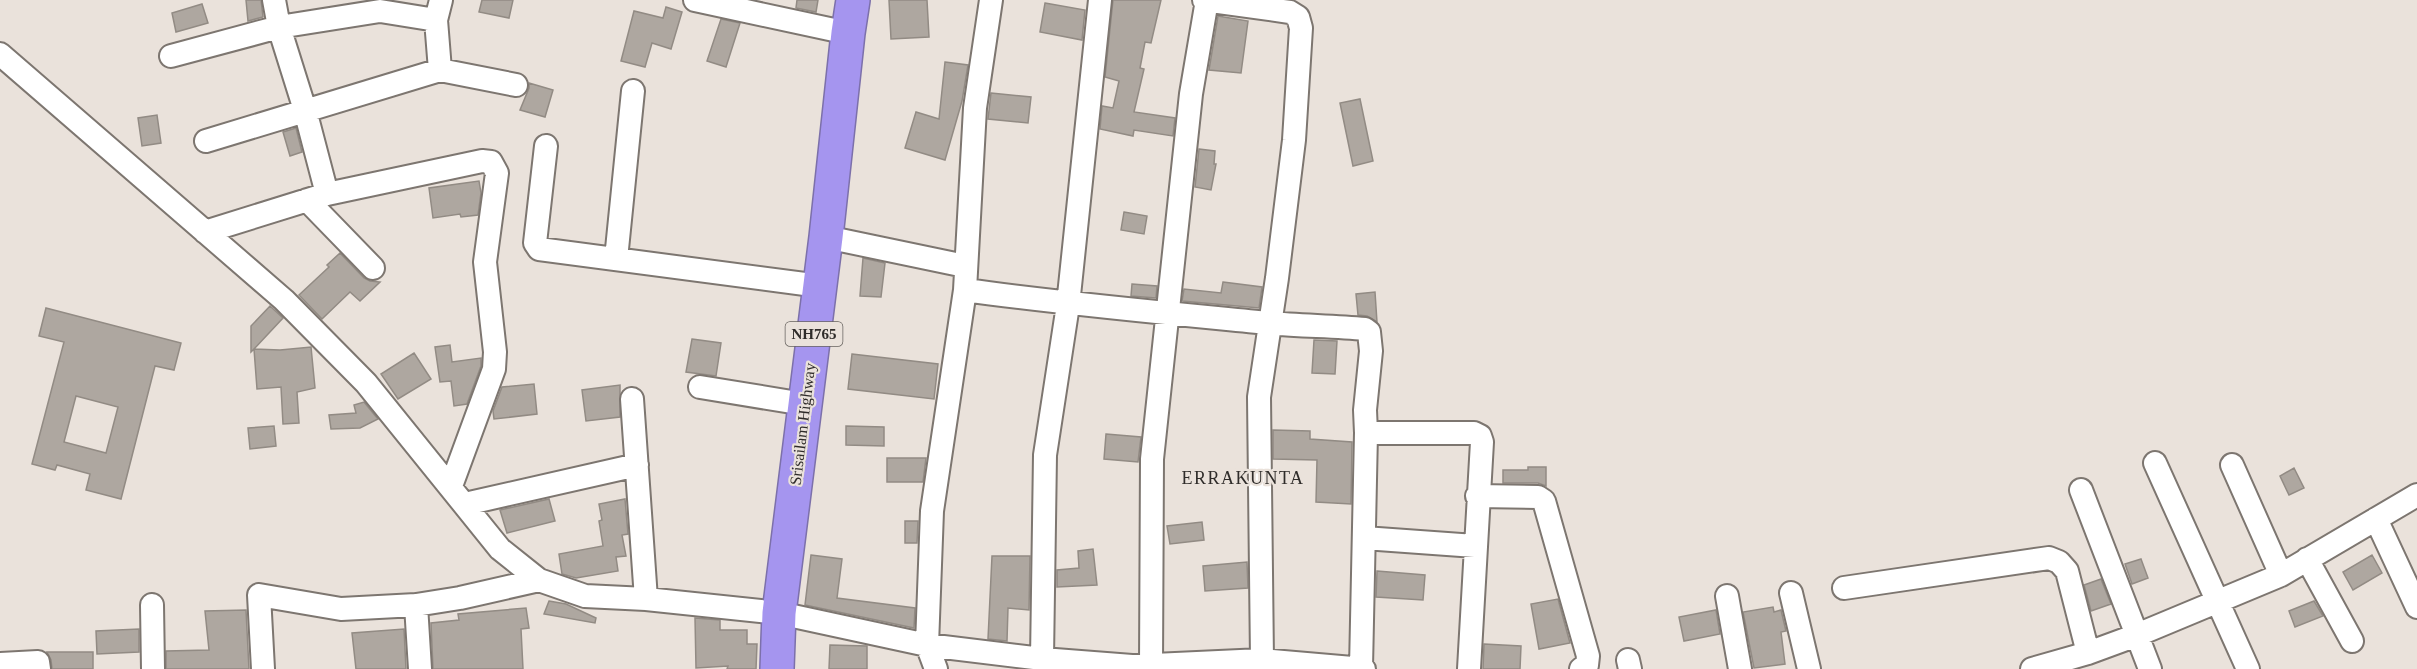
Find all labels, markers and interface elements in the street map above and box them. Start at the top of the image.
road number: NH765 [786,322,842,346]
street label: Srisailam Highway [787,362,819,486]
district label: ERRAKUNTA [1181,468,1305,488]

